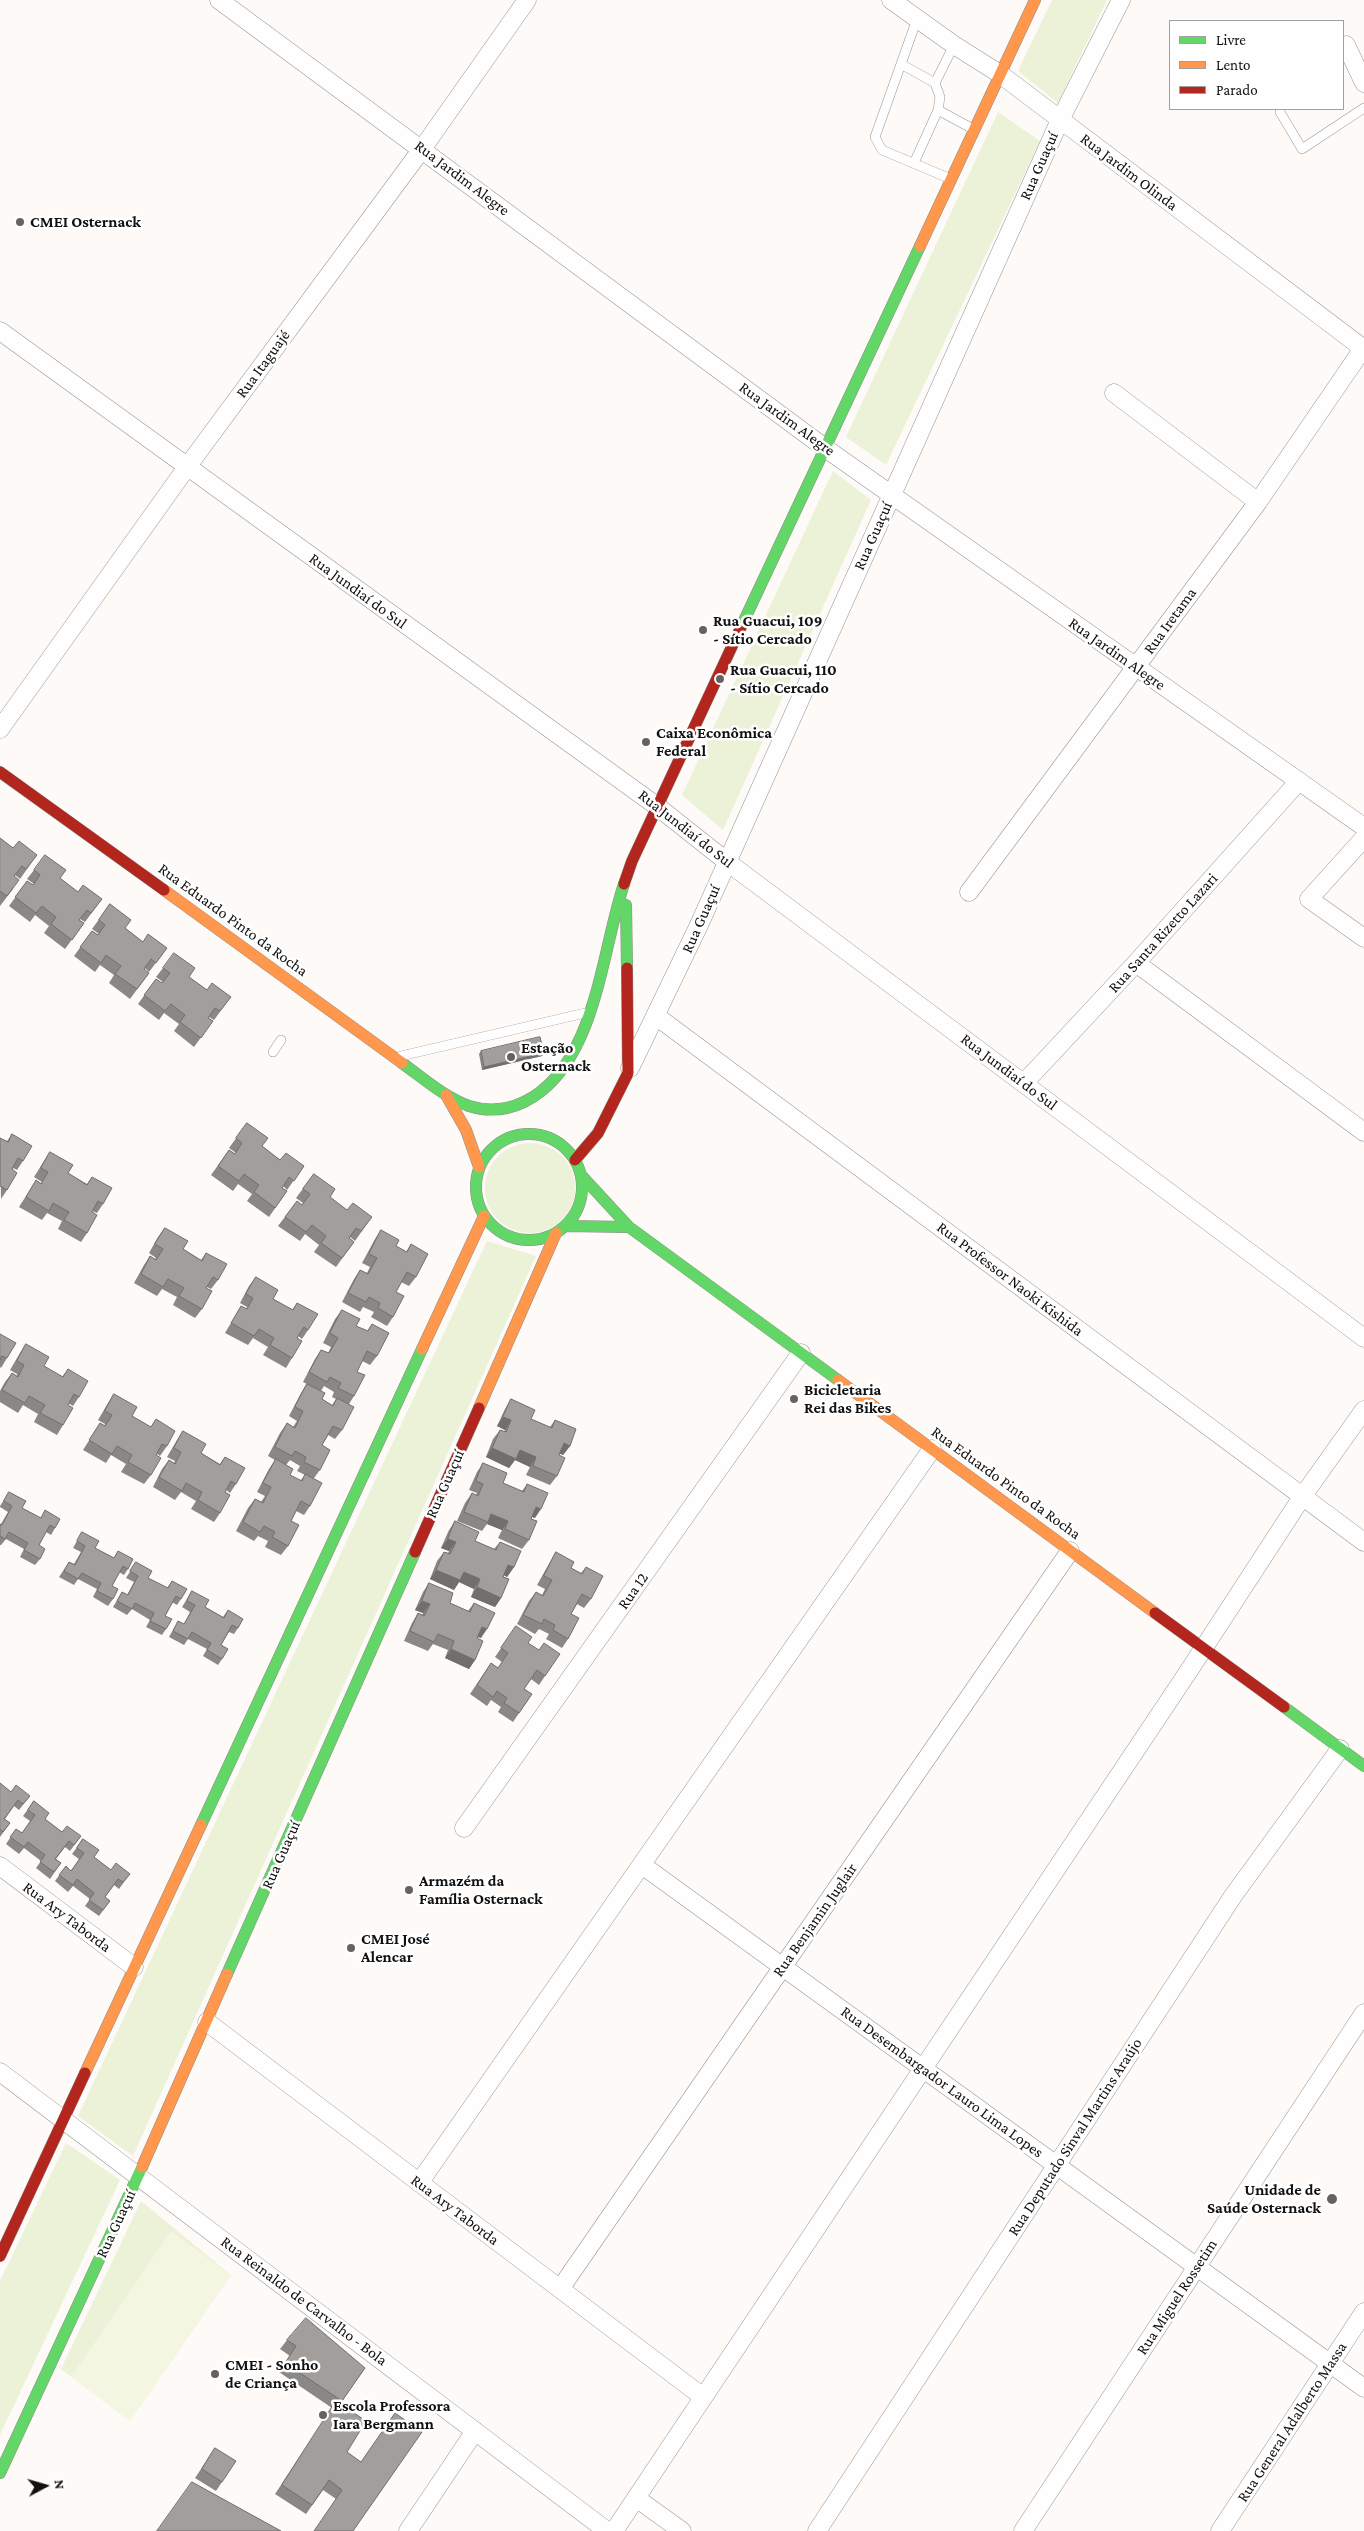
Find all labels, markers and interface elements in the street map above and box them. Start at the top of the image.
legend [1169,20,1344,110]
text: Livre [1216,32,1246,48]
text: Lento [1216,57,1250,73]
text: Parado [1216,82,1258,98]
street label: Rua Guaçuí [1015,129,1063,203]
street label: Rua Jardim Olinda [1076,129,1182,215]
street label: Rua Jardim Alegre [411,136,513,220]
place label: CMEI Osternack [30,212,141,232]
marker: CMEI Osternack [14,216,26,228]
street label: Rua Itaguajé [232,326,294,402]
street label: Rua Jardim Alegre [735,378,839,460]
street label: Rua Guaçuí [849,499,897,573]
street label: Rua Jundiaí do Sul [305,549,411,633]
street label: Rua Iretama [1139,584,1201,658]
place label: Rua Guacui, 109 - Sítio Cercado [713,611,822,649]
street label: Rua Jardim Alegre [1065,613,1169,695]
marker: Rua Guacui, 109 - Sítio Cercado [697,624,709,636]
place label: Rua Guacui, 110 - Sítio Cercado [730,660,837,698]
marker: Rua Guacui, 110 - Sítio Cercado [714,673,726,685]
place label: Caixa Econômica Federal [656,723,772,761]
marker: Caixa Econômica Federal [640,736,652,748]
street label: Rua Jundiaí do Sul [634,786,738,872]
street label: Rua Eduardo Pinto da Rocha [154,859,312,981]
street label: Rua Santa Rizetto Lazari [1104,869,1222,997]
street label: Rua Guaçuí [677,882,725,956]
street label: Rua Jundiaí do Sul [957,1029,1061,1115]
place label: Estação Osternack [521,1038,591,1076]
marker: Estação Osternack [505,1051,517,1063]
street label: Rua Professor Naoki Kishida [933,1218,1087,1340]
place label: Bicicletaria Rei das Bikes [804,1380,891,1418]
marker: Bicicletaria Rei das Bikes [788,1393,800,1405]
street label: Rua Eduardo Pinto da Rocha [927,1422,1085,1544]
street label: Rua Guaçuí [421,1447,469,1521]
street label: Rua 12 [614,1569,652,1613]
street label: Rua Guaçuí [257,1818,305,1892]
street label: Rua Benjamin Juglair [769,1859,861,1981]
place label: Armazém da Família Osternack [419,1871,543,1909]
street label: Rua Ary Taborda [19,1878,115,1956]
marker: Armazém da Família Osternack [403,1884,415,1896]
place label: CMEI José Alencar [361,1929,430,1967]
marker: CMEI José Alencar [345,1942,357,1954]
street label: Rua Desembargador Lauro Lima Lopes [837,2002,1047,2162]
street label: Rua Deputado Sinval Martins Araújo [1004,2034,1146,2240]
street label: Rua Ary Taborda [407,2171,503,2249]
place label: Unidade de Saúde Osternack [1207,2180,1321,2218]
street label: Rua Guaçuí [92,2187,140,2261]
marker: Unidade de Saúde Osternack [1325,2192,1339,2206]
street label: Rua Reinaldo de Carvalho - Bola [217,2232,391,2370]
street label: Rua Miguel Rossetim [1132,2236,1222,2358]
street label: Rua General Adalberto Massa [1233,2338,1351,2506]
place label: CMEI - Sonho de Criança [225,2355,318,2393]
marker: CMEI - Sonho de Criança [209,2368,221,2380]
place label: Escola Professora Iara Bergmann [333,2396,451,2434]
marker: Escola Professora Iara Bergmann [317,2409,329,2421]
north arrow [20,2461,70,2511]
text: N [51,2479,68,2490]

